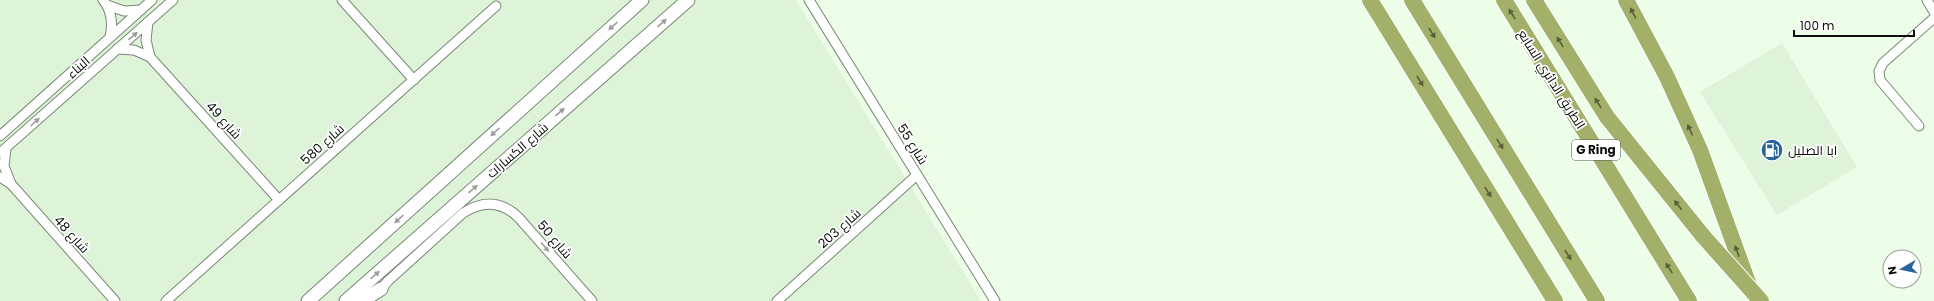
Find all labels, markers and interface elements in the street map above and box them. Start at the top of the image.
one-way arrow [1629,7,1636,19]
one-way arrow [1509,8,1516,20]
scale bar [1794,12,1914,38]
text: 100 m [1800,17,1834,34]
one-way arrow [656,18,667,27]
one-way arrow [608,21,618,31]
street label: الطريق الدائري السابع [1512,26,1590,133]
one-way arrow [1428,28,1436,38]
one-way arrow [128,31,138,40]
one-way arrow [1556,37,1564,47]
street label: البناء [62,52,94,83]
one-way arrow [1416,75,1423,87]
street label: شارع 49 [202,97,246,143]
one-way arrow [1594,98,1602,108]
one-way arrow [555,108,565,117]
one-way arrow [31,118,40,127]
street label: شارع الكسارات [482,118,552,183]
street label: شارع 580 [296,120,348,169]
street label: شارع 55 [893,120,933,168]
one-way arrow [1687,123,1693,135]
one-way arrow [491,127,500,136]
fuel station icon: ابا الصليل [1759,137,1785,163]
one-way arrow [1496,139,1504,149]
road number: G Ring [1572,140,1620,160]
place label: ابا الصليل [1788,141,1837,160]
one-way arrow [468,185,478,194]
one-way arrow [1484,186,1491,198]
one-way arrow [1674,200,1683,211]
street label: شارع 203 [814,204,865,253]
street label: شارع 48 [49,211,94,257]
one-way arrow [394,214,404,224]
street label: شارع 50 [533,216,577,263]
one-way arrow [541,242,550,253]
one-way arrow [1733,245,1739,257]
one-way arrow [1565,249,1572,261]
north arrow [1882,249,1922,289]
one-way arrow [1665,262,1672,274]
text: N [1884,265,1901,276]
one-way arrow [370,271,381,280]

